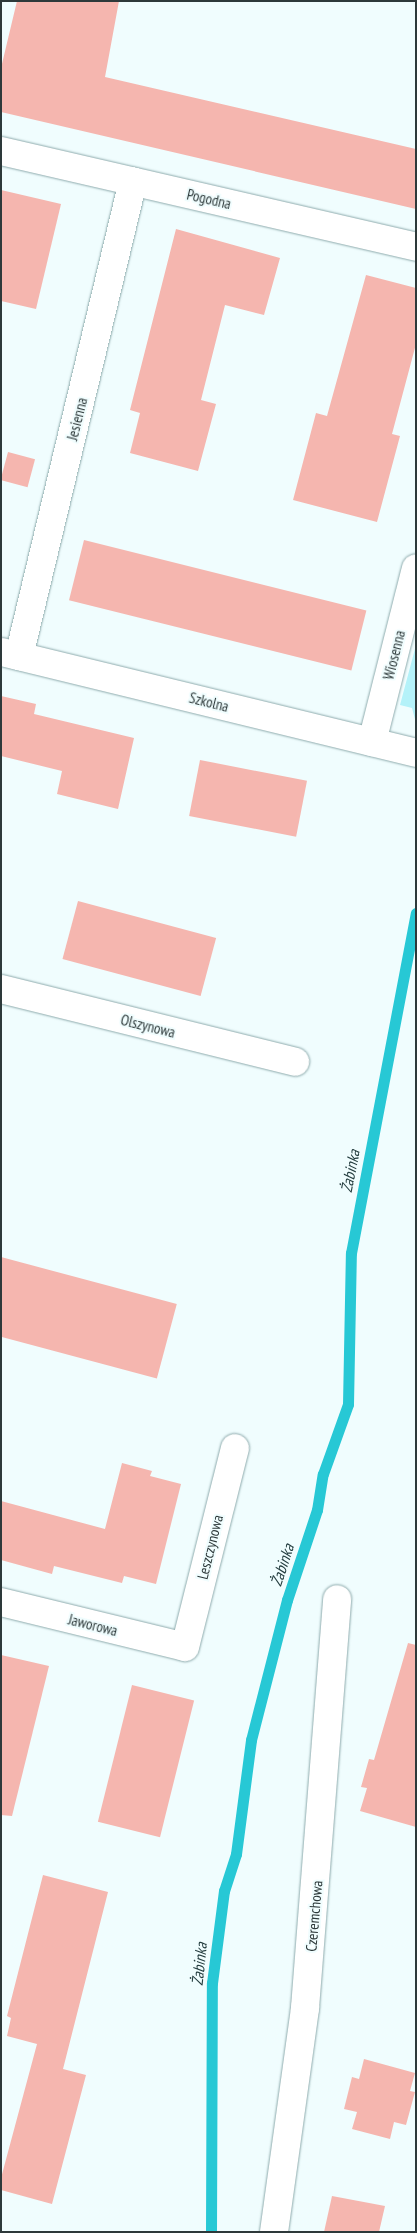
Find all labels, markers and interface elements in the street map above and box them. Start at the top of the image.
street label: Pogodna [185,185,233,213]
street label: Jesienna [63,396,91,442]
street label: Wiosenna [379,628,409,682]
street label: Szkolna [187,688,231,716]
street label: Olszynowa [119,1011,177,1041]
water label: Żabinka [336,1148,364,1194]
street label: Leszczynowa [193,1513,227,1581]
water label: Żabinka [266,1541,298,1589]
street label: Jaworowa [67,1610,119,1640]
street label: Czeremchowa [302,1880,326,1952]
water label: Żabinka [187,1942,211,1986]

